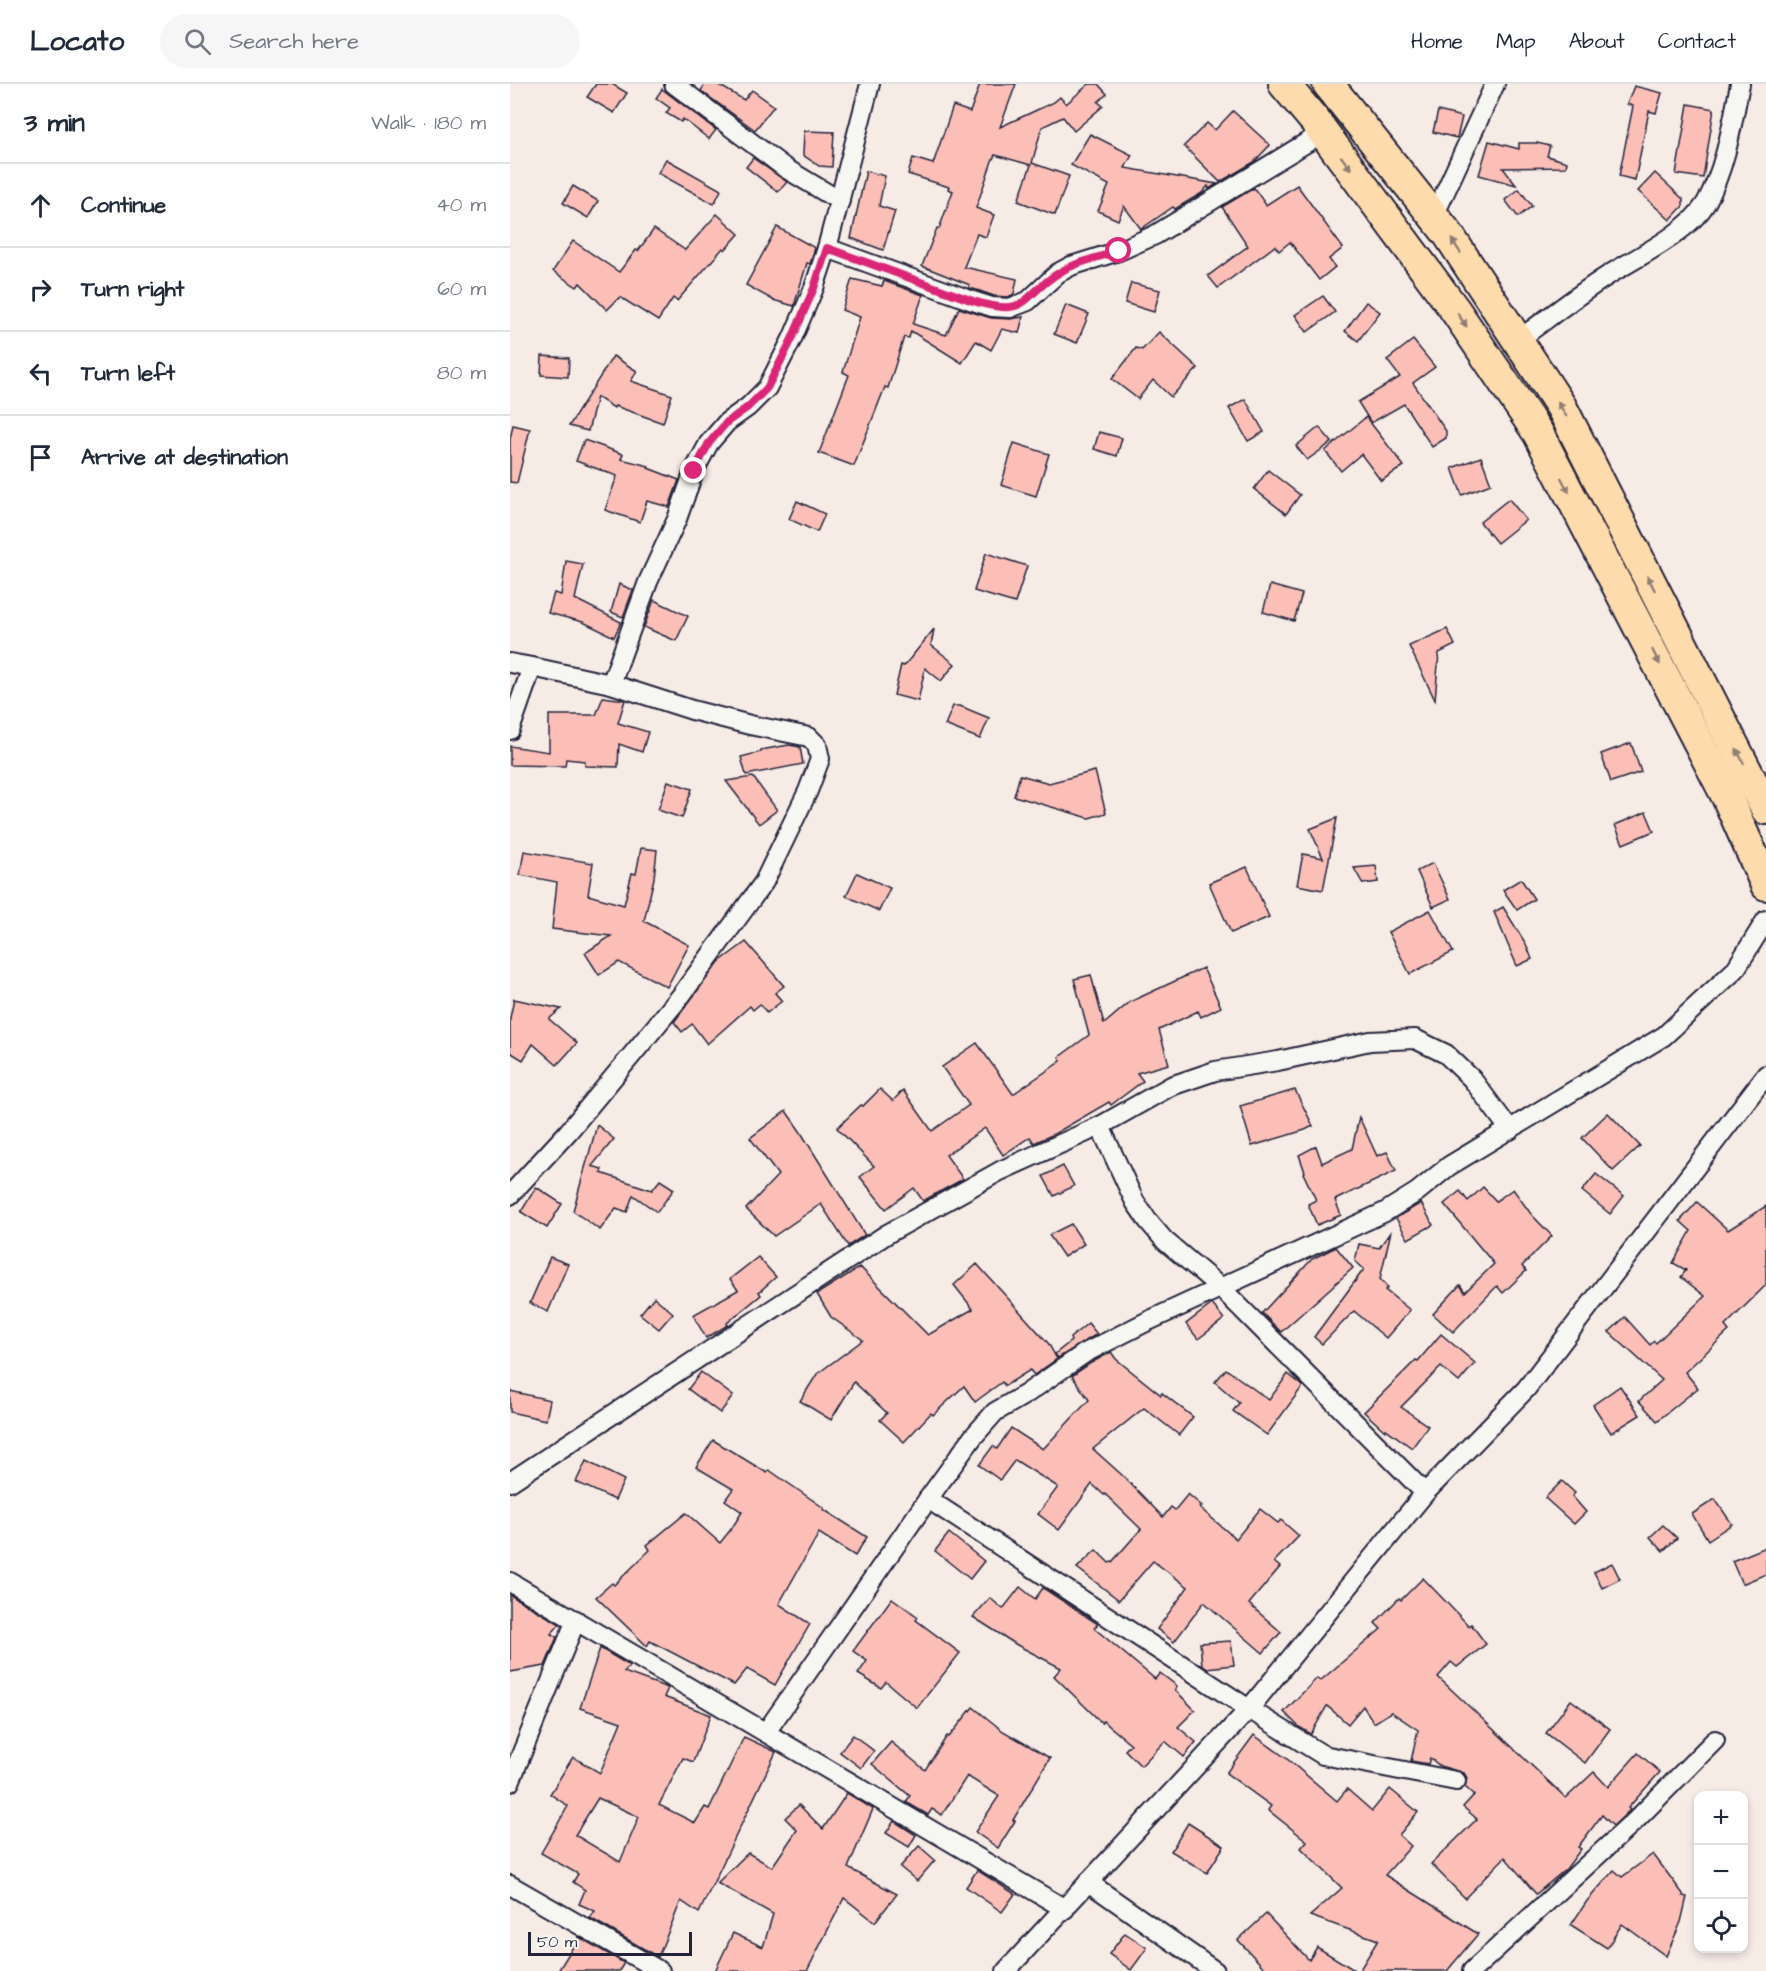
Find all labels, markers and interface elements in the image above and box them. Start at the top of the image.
search box [160,14,580,68]
text: Locato [30,22,124,61]
icon: search [181,25,214,58]
text: Search here [229,26,359,57]
text: Home [1411,27,1463,56]
text: Map [1496,27,1536,56]
text: About [1569,27,1625,56]
text: Contact [1658,27,1736,56]
text: 3 min [24,105,85,141]
text: Walk · 180 m [371,109,486,137]
one-way arrow [1340,154,1352,170]
icon: ahead [24,189,57,222]
text: Continue [81,190,166,221]
text: 40 m [436,191,486,219]
route start [1105,237,1131,263]
one-way arrow [1450,238,1462,254]
icon: right [24,273,57,306]
text: Turn right [81,274,184,305]
text: 60 m [437,275,486,303]
one-way arrow [1456,311,1468,327]
icon: left [24,357,57,390]
text: Turn left [81,358,175,389]
text: 80 m [437,359,486,387]
one-way arrow [1557,400,1567,417]
icon: arrive [24,441,57,474]
text: Arrive at destination [81,442,288,473]
route end [680,457,706,483]
one-way arrow [1561,476,1570,493]
one-way arrow [1646,574,1656,591]
one-way arrow [1651,649,1660,666]
one-way arrow [1735,748,1744,765]
map controls [1694,1791,1748,1953]
button: + [1694,1791,1748,1845]
button: − [1694,1845,1748,1899]
button: locate [1694,1899,1748,1953]
scale bar [528,1929,692,1956]
text: 50 m [537,1931,577,1953]

